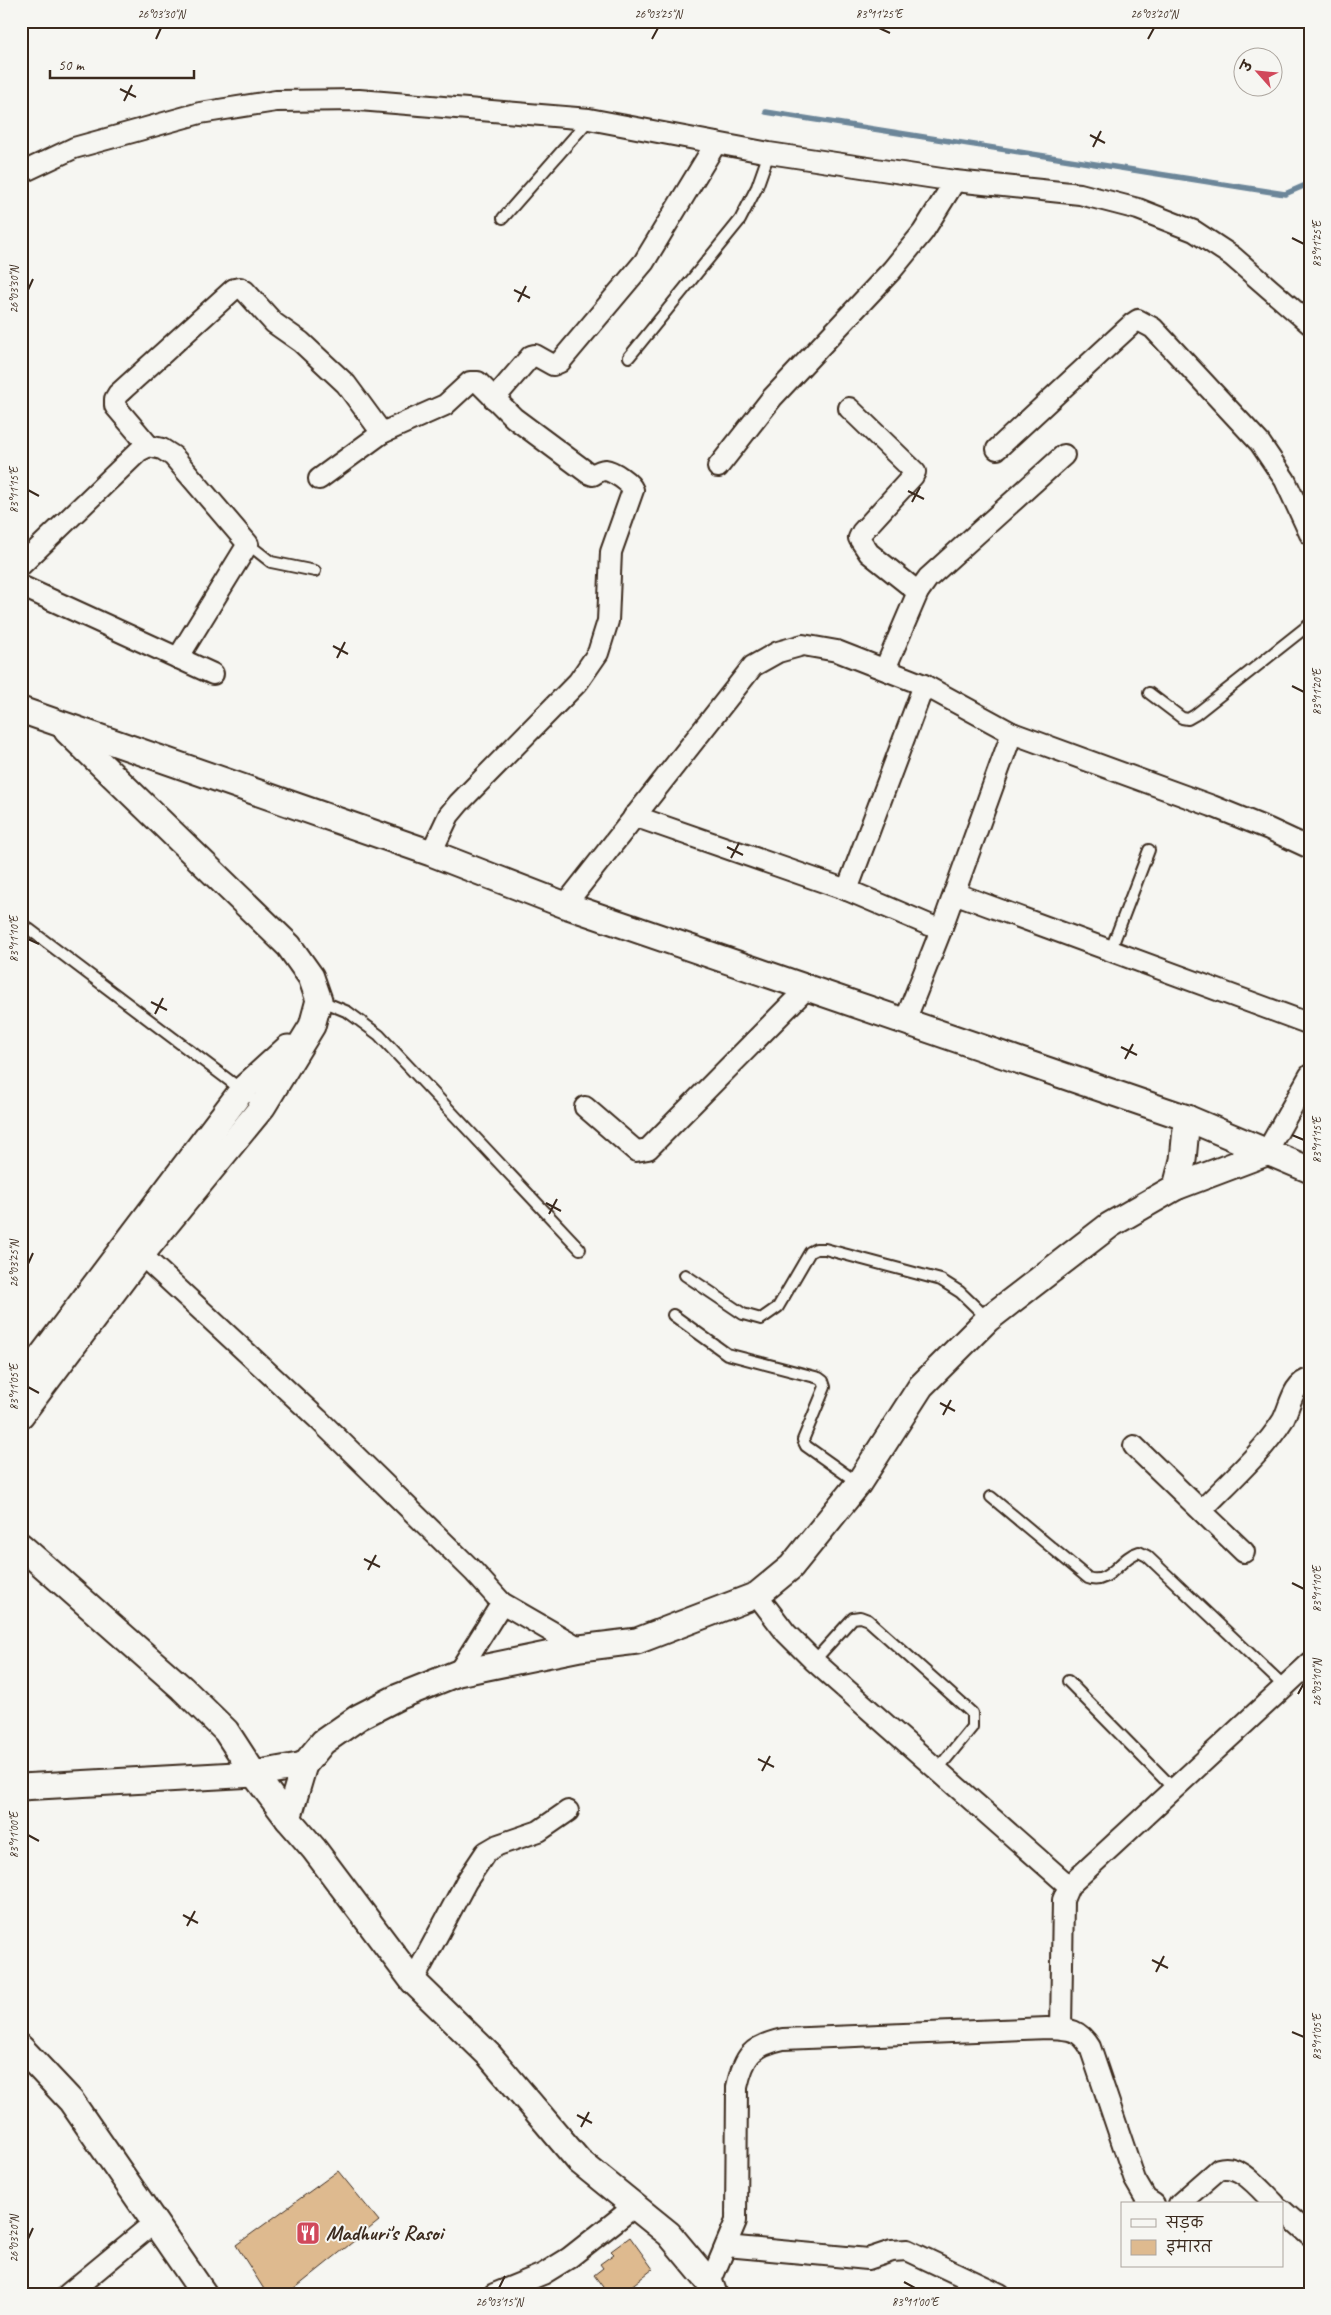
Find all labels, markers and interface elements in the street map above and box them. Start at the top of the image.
text: 26°03'30"N [137,6,186,22]
text: 26°03'25"N [634,6,683,22]
text: 83°11'25"E [856,6,904,22]
text: 26°03'20"N [1130,6,1179,22]
scale bar [50,48,194,80]
north arrow [1234,48,1284,98]
text: 50 m [58,56,85,75]
text: उ [1236,57,1257,76]
text: 83°11'25"E [1309,219,1325,267]
text: 26°03'30"N [6,265,22,314]
text: 83°11'15"E [6,465,22,513]
text: 83°11'20"E [1309,667,1325,715]
text: 83°11'10"E [6,914,22,962]
text: 83°11'15"E [1309,1115,1325,1163]
text: 26°03'25"N [6,1239,22,1288]
text: 83°11'05"E [6,1362,22,1410]
text: 83°11'10"E [1309,1564,1325,1612]
text: 26°03'10"N [1309,1658,1325,1707]
text: 83°11'00"E [6,1810,22,1858]
text: 83°11'05"E [1309,2012,1325,2060]
legend [1121,2202,1284,2268]
text: 26°03'20"N [6,2214,22,2263]
text: सड़क [1165,2214,1204,2233]
restaurant icon: Madhuri's Rasoi [295,2220,321,2246]
place label: Madhuri's Rasoi [326,2220,446,2246]
text: इमारत [1166,2238,1213,2257]
text: 26°03'15"N [475,2294,524,2310]
text: 83°11'00"E [892,2294,940,2310]

